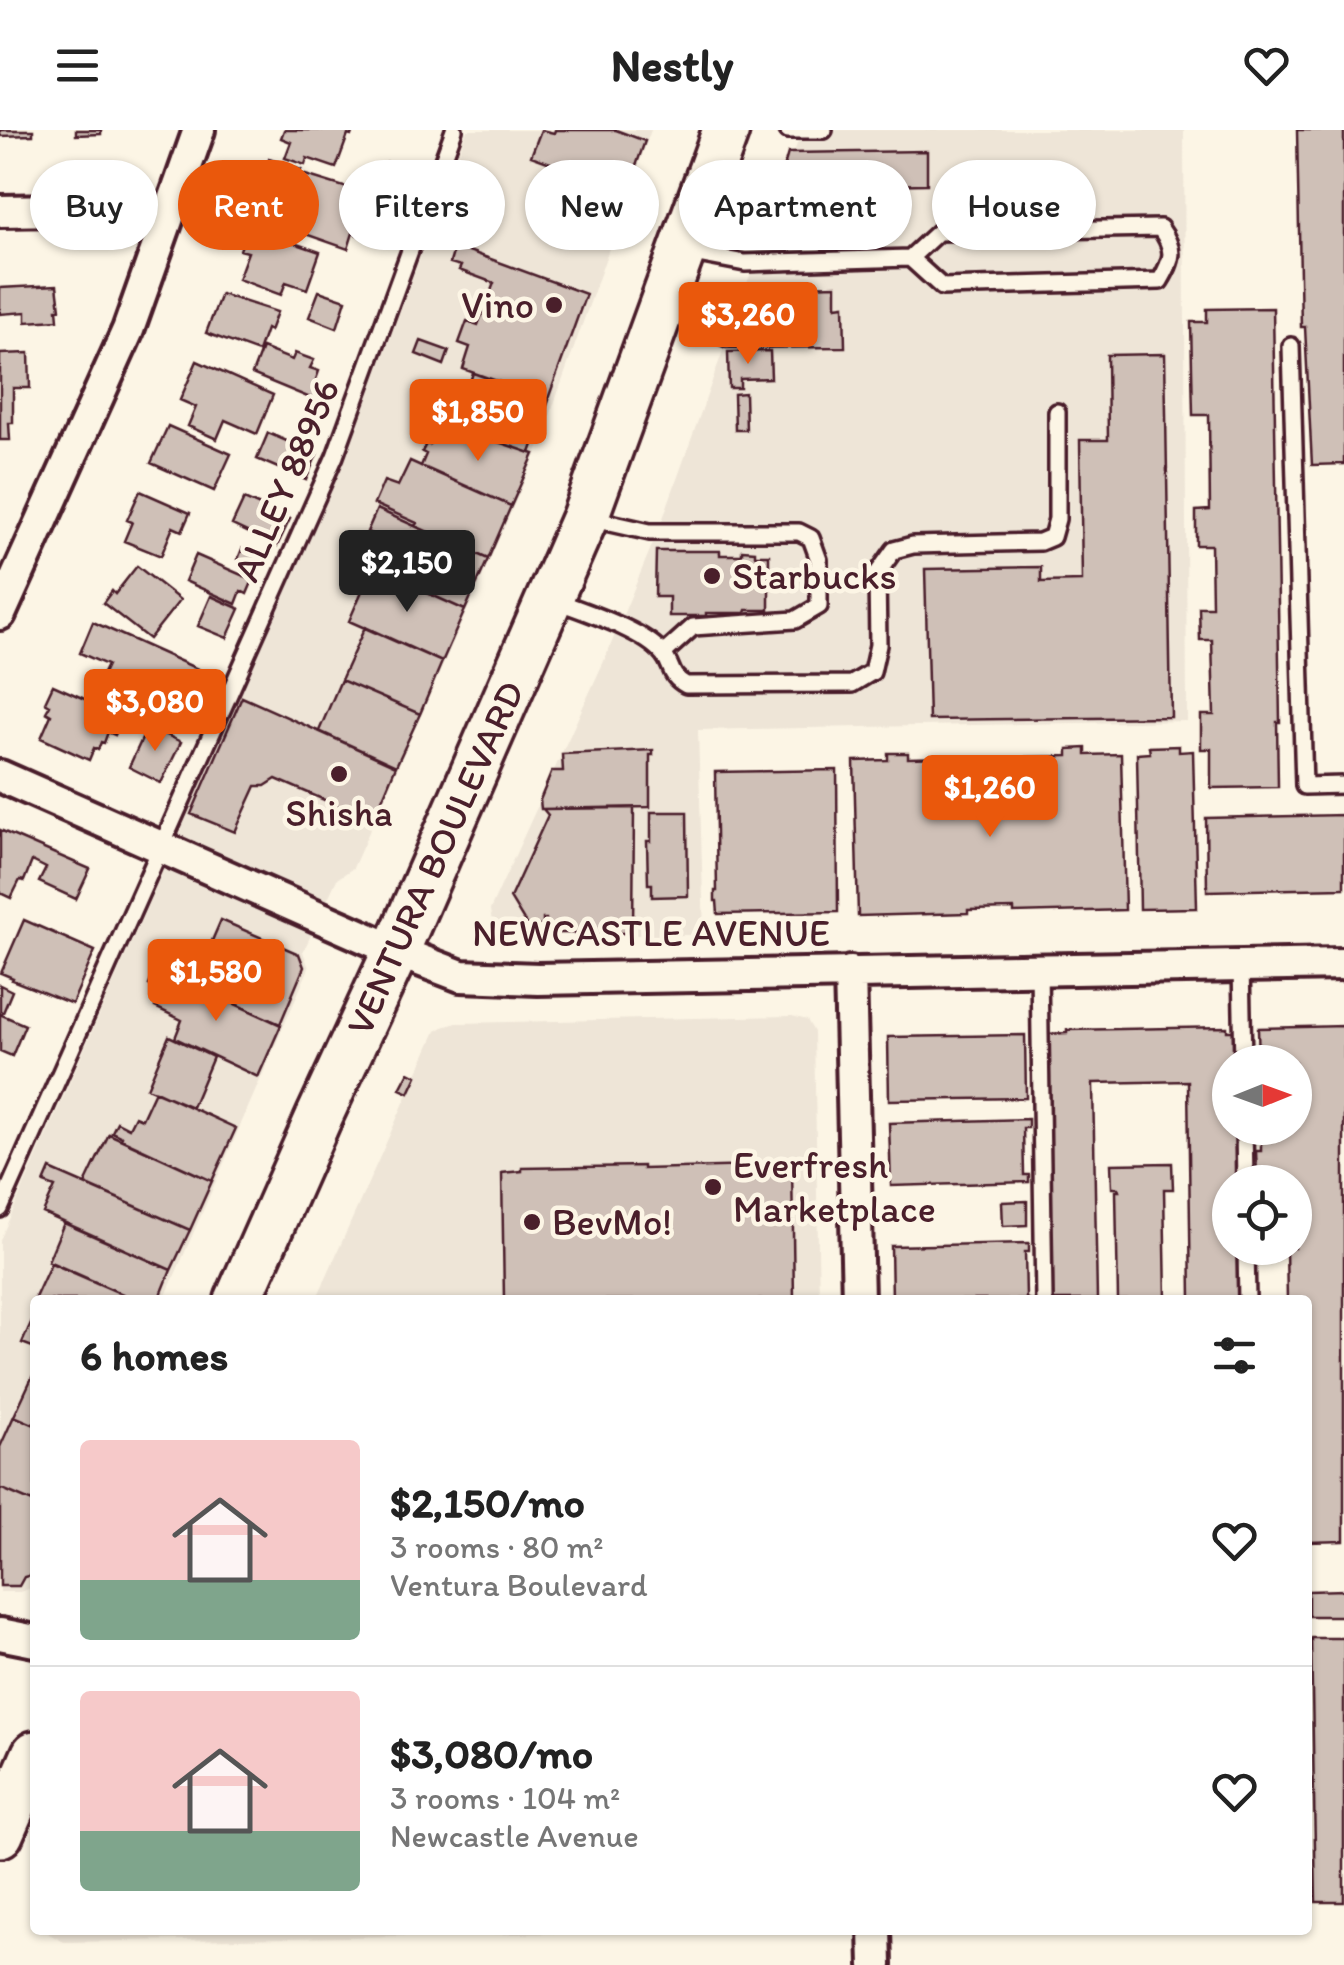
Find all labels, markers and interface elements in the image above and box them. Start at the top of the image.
icon: menu [50,38,105,93]
text: Nestly [611,38,733,92]
icon: heart [1239,38,1294,93]
chip: Buy [30,160,158,250]
chip: Rent [178,160,319,250]
chip: Filters [339,160,505,250]
chip: New [525,160,659,250]
chip: Apartment [679,160,912,250]
chip: House [932,160,1096,250]
place label: Vino [461,282,534,328]
pin: $3,260 [667,282,829,367]
marker: Vino [543,294,565,316]
text: $3,260 [701,295,795,333]
street label: ALLEY 88956 [223,372,349,588]
pin: $1,850 [397,379,559,464]
text: $1,850 [432,392,524,430]
pin: $2,150 [326,530,488,615]
text: $2,150 [361,543,453,581]
place label: Starbucks [732,553,897,599]
marker: Starbucks [701,565,723,587]
pin: $3,080 [74,669,236,754]
street label: VENTURA BOULEVARD [336,674,534,1042]
text: $3,080 [106,682,204,720]
pin: $1,260 [909,755,1071,840]
marker: Shisha [328,763,350,785]
text: $1,260 [944,768,1036,806]
place label: Shisha [285,790,393,836]
street label: NEWCASTLE AVENUE [472,910,830,956]
pin: $1,580 [135,939,297,1024]
text: $1,580 [170,952,262,990]
north arrow [1212,1045,1312,1145]
map controls [1212,1045,1312,1265]
place label: Everfresh Marketplace [733,1142,936,1232]
button: locate [1212,1165,1312,1265]
marker: Everfresh Marketplace [702,1176,724,1198]
place label: BevMo! [552,1199,672,1245]
marker: BevMo! [521,1211,543,1233]
icon: filters [1207,1328,1262,1383]
text: 6 homes [80,1330,228,1381]
text: $2,150/mo [390,1477,585,1528]
icon: home [160,1480,280,1600]
icon: heart [1207,1513,1262,1568]
text: 3 rooms · 80 m² [390,1528,604,1566]
text: Ventura Boulevard [390,1566,648,1604]
text: $3,080/mo [390,1728,593,1779]
icon: home [160,1731,280,1851]
icon: heart [1207,1764,1262,1819]
text: 3 rooms · 104 m² [390,1779,620,1817]
text: Newcastle Avenue [390,1817,639,1855]

